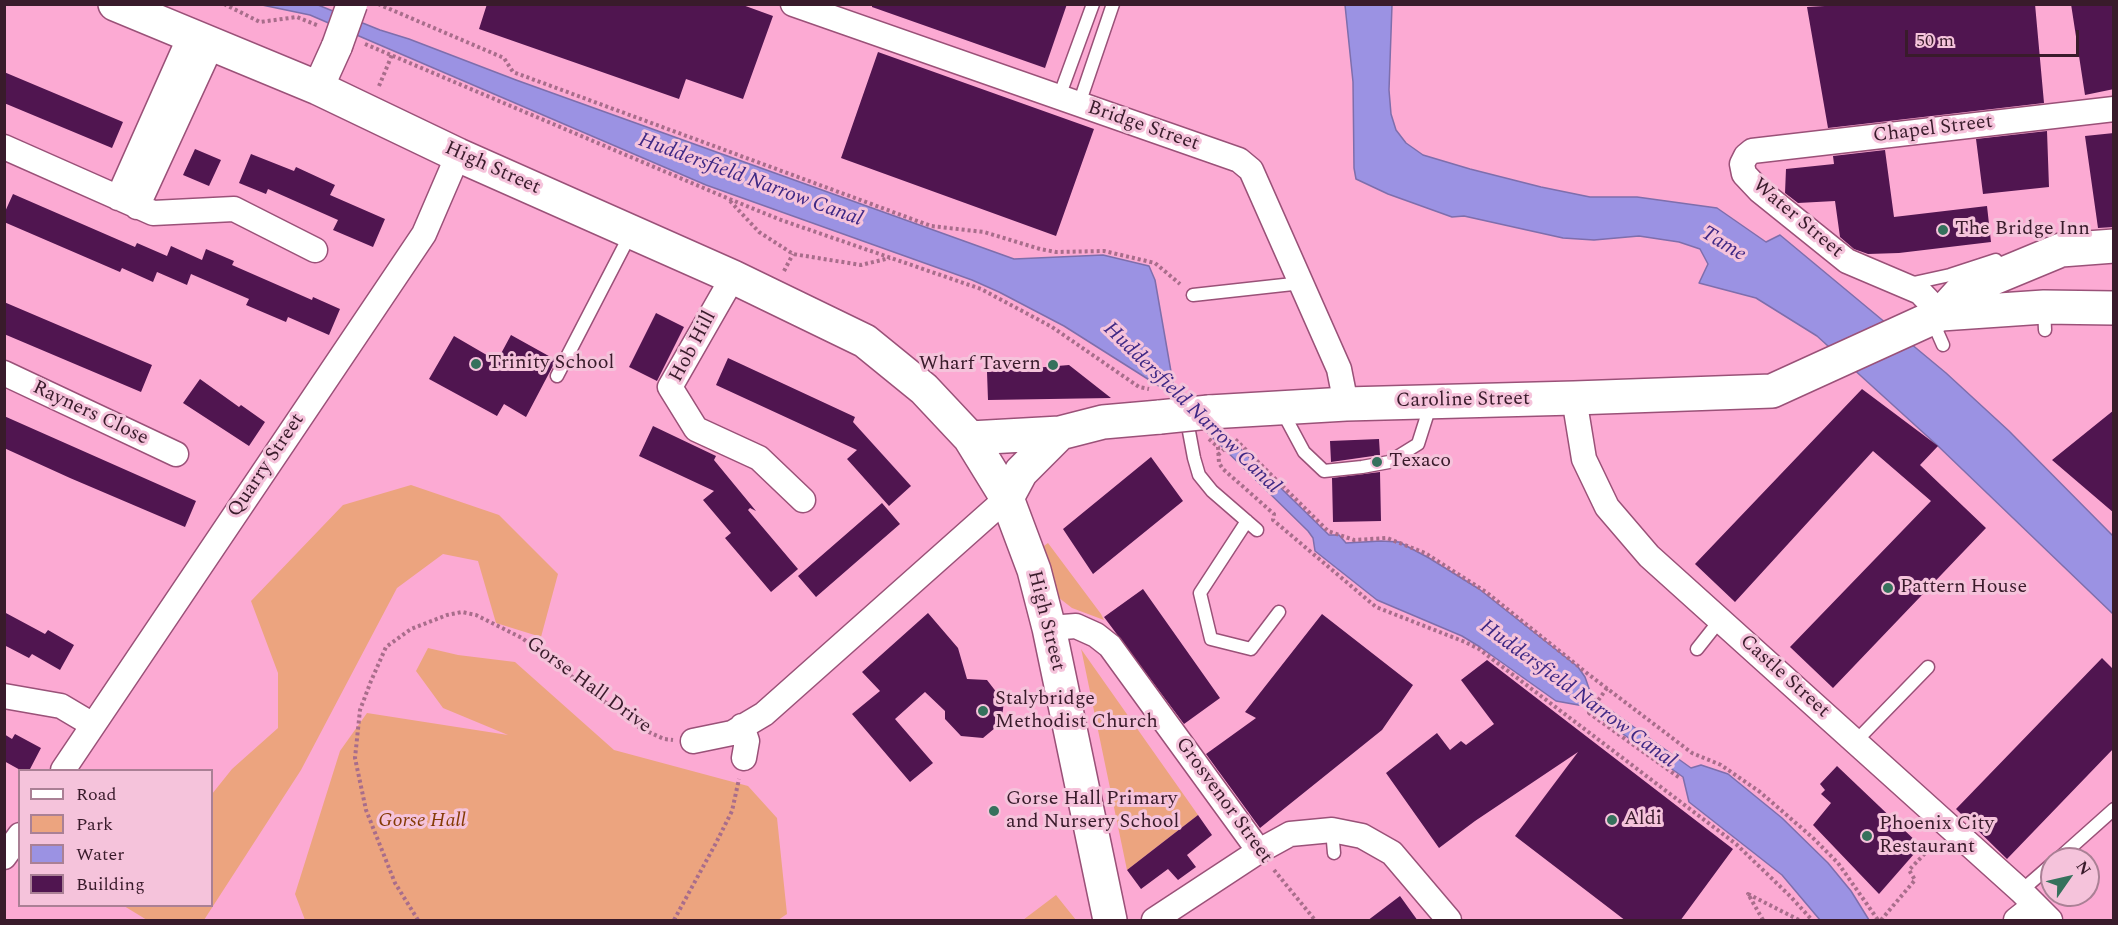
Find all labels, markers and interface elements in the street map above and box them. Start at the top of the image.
scale bar [1908,18,2082,56]
text: 50 m [1916,27,1954,54]
street label: Bridge Street [1084,97,1202,157]
street label: Chapel Street [1872,111,1994,149]
water label: Huddersfield Narrow Canal [635,129,865,233]
street label: High Street [440,137,544,201]
street label: Water Street [1747,174,1847,264]
place label: The Bridge Inn [1955,218,2090,242]
water label: Tame [1696,222,1750,268]
marker: The Bridge Inn [1936,223,1950,237]
street label: Hob Hill [665,307,723,387]
water label: Huddersfield Narrow Canal [1097,318,1285,500]
place label: Trinity School [488,352,614,376]
place label: Wharf Tavern [919,353,1041,377]
marker: Trinity School [469,357,483,371]
marker: Wharf Tavern [1046,358,1060,372]
street label: Rayners Close [28,377,152,451]
street label: Caroline Street [1396,388,1530,414]
street label: Quarry Street [223,410,311,522]
place label: Texaco [1389,450,1451,474]
marker: Texaco [1370,455,1384,469]
street label: High Street [1021,568,1069,674]
place label: Pattern House [1900,576,2027,600]
marker: Pattern House [1881,581,1895,595]
water label: Huddersfield Narrow Canal [1474,615,1680,775]
street label: Castle Street [1734,630,1834,724]
street label: Gorse Hall Drive [521,632,655,740]
place label: Stalybridge Methodist Church [995,688,1158,735]
marker: Stalybridge Methodist Church [976,704,990,718]
street label: Grosvenor Street [1169,733,1277,869]
legend [18,769,213,907]
text: Road [76,781,117,808]
place label: Gorse Hall Primary and Nursery School [1006,788,1179,835]
marker: Gorse Hall Primary and Nursery School [987,804,1001,818]
place label: Aldi [1624,808,1662,832]
park label: Gorse Hall [378,810,466,834]
text: Park [76,811,113,838]
marker: Aldi [1605,813,1619,827]
place label: Phoenix City Restaurant [1879,813,1994,860]
marker: Phoenix City Restaurant [1860,829,1874,843]
text: Water [76,841,124,868]
north arrow [2040,847,2100,907]
text: N [2070,856,2097,880]
text: Building [76,871,145,898]

